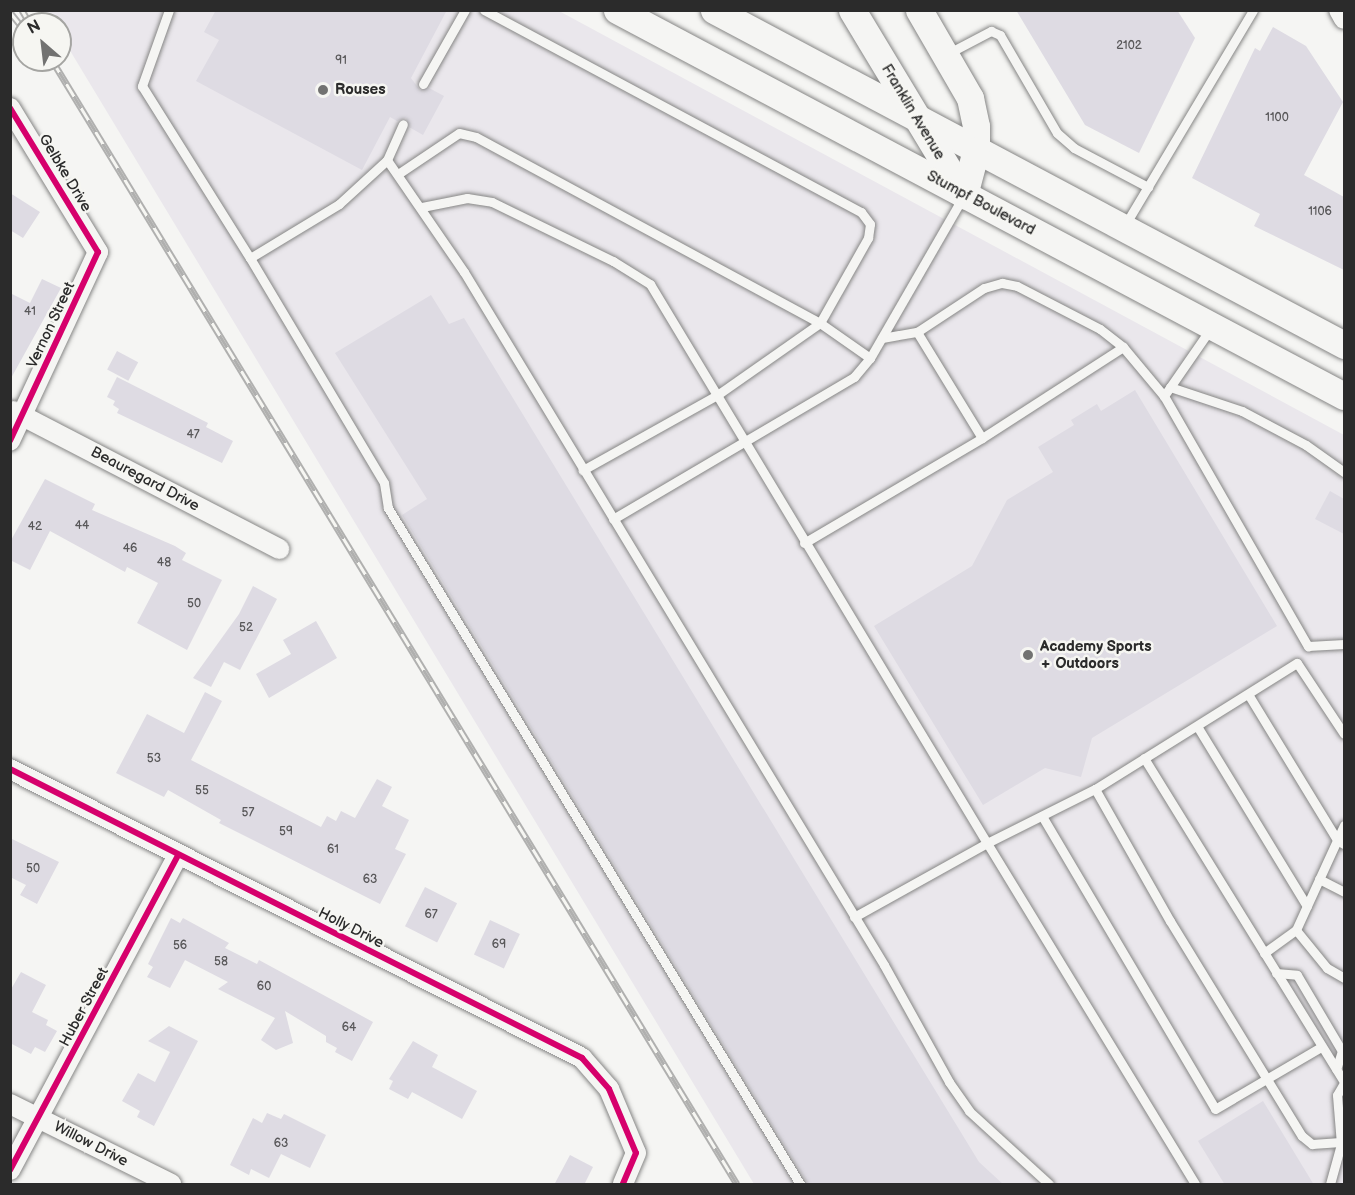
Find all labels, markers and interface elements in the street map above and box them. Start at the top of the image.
north arrow [12,12,72,72]
text: N [24,16,44,39]
house number: 2102 [1116,39,1142,53]
house number: 91 [335,54,347,68]
street label: Franklin Avenue [877,61,949,163]
place label: Rouses [335,81,386,99]
marker: Rouses [316,83,330,97]
house number: 1100 [1265,111,1289,125]
street label: Gelbke Drive [35,131,95,215]
street label: Stumpf Boulevard [924,167,1038,239]
house number: 1106 [1308,205,1332,219]
street label: Vernon Street [23,279,79,371]
house number: 41 [24,305,36,319]
house number: 47 [186,428,200,442]
street label: Beauregard Drive [88,443,202,515]
house number: 44 [75,519,89,533]
house number: 42 [28,520,42,534]
house number: 46 [123,542,137,556]
house number: 48 [157,556,171,570]
house number: 50 [187,597,201,611]
house number: 52 [239,621,253,635]
place label: Academy Sports + Outdoors [1040,637,1152,672]
marker: Academy Sports + Outdoors [1021,648,1035,662]
house number: 53 [147,752,161,766]
house number: 55 [195,784,209,798]
house number: 57 [242,806,254,820]
house number: 59 [279,825,293,839]
house number: 61 [327,843,339,857]
house number: 50 [26,862,40,876]
house number: 63 [363,873,377,887]
street label: Holly Drive [315,904,387,952]
house number: 67 [424,908,438,922]
house number: 69 [492,938,506,952]
house number: 56 [173,939,187,953]
house number: 58 [214,955,228,969]
street label: Huber Street [56,964,112,1050]
house number: 60 [257,980,271,994]
house number: 64 [342,1021,356,1035]
street label: Willow Drive [51,1118,131,1170]
house number: 63 [274,1137,288,1151]

